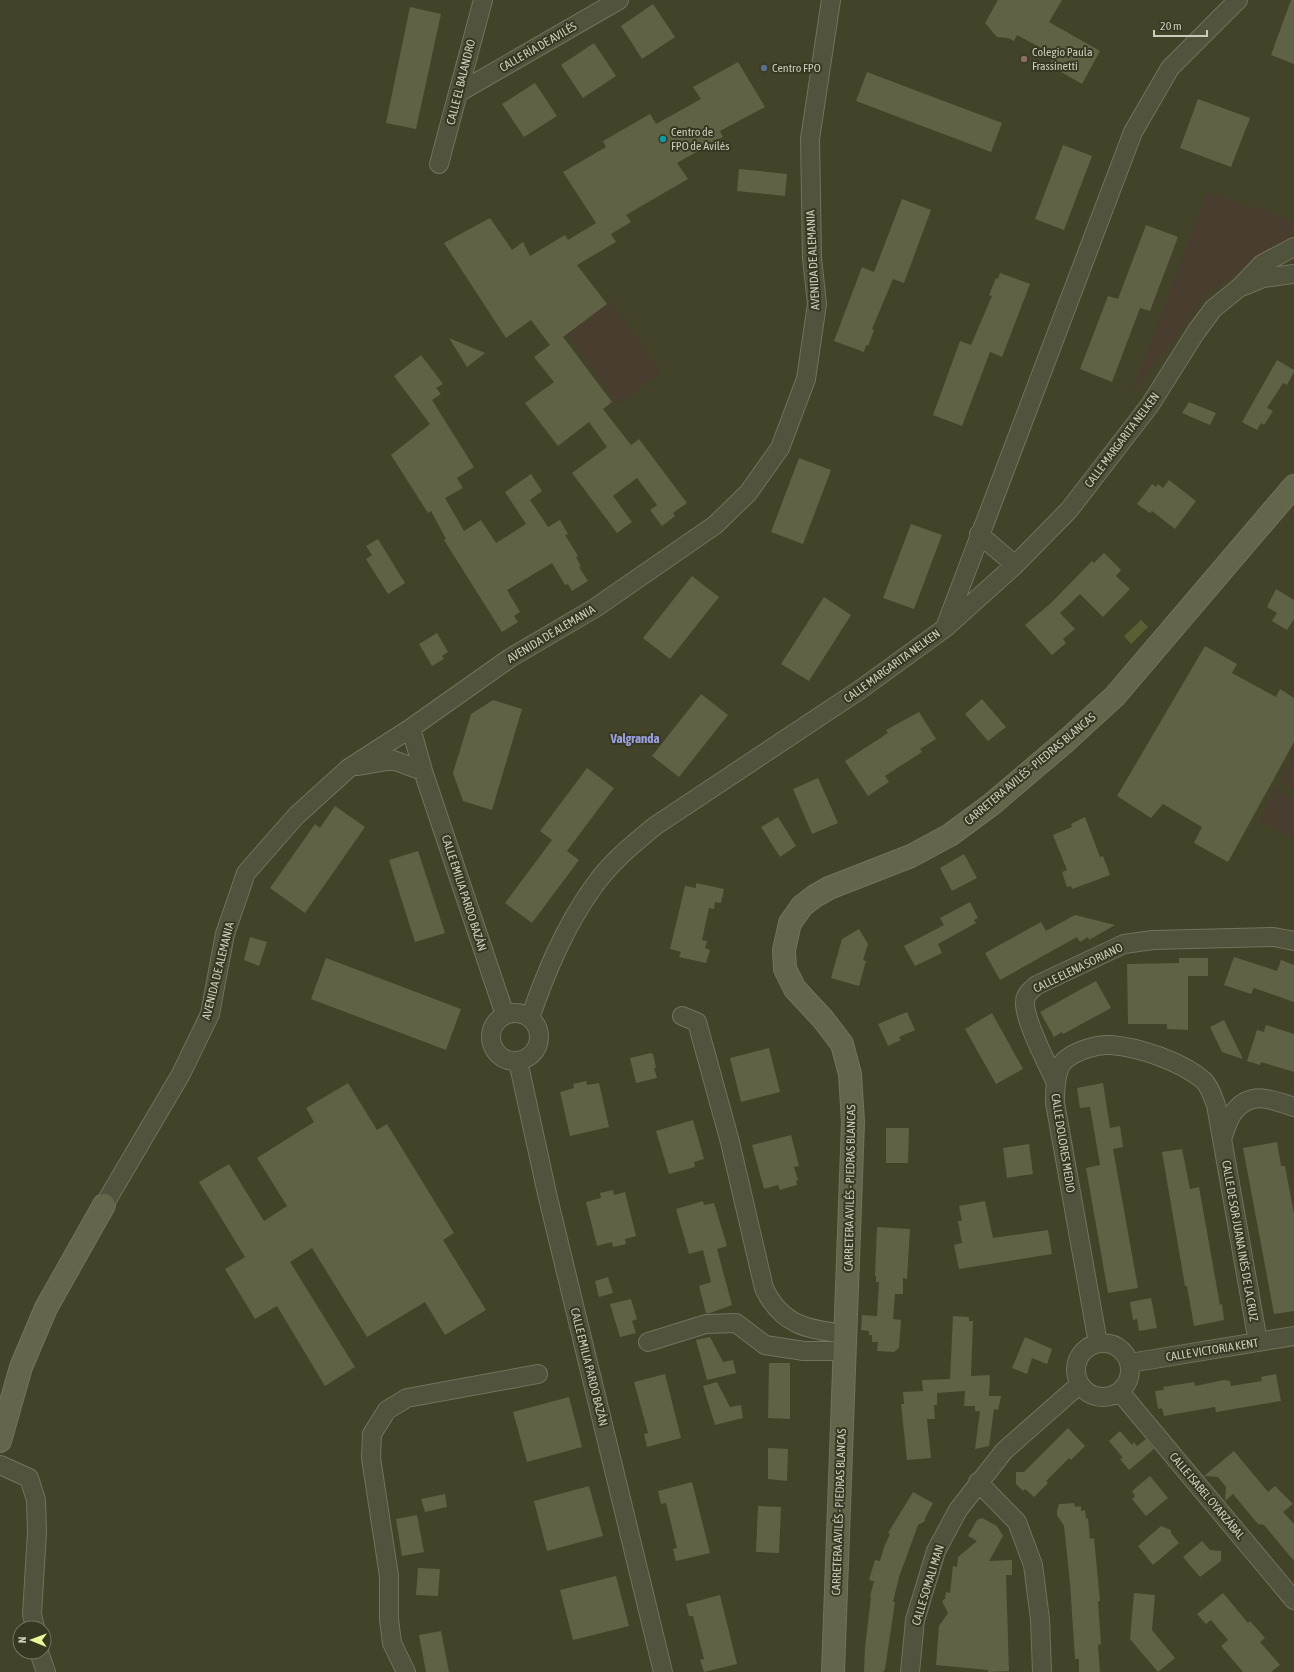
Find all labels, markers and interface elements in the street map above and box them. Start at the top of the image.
scale bar [1154,12,1207,38]
street label: CALLE RÍA DE AVILÉS [497,19,579,75]
text: 20 m [1160,19,1182,33]
street label: CALLE EL BALANDRO [444,38,478,126]
place label: Colegio Paula Frassinetti [1032,45,1093,73]
marker: Colegio Paula Frassinetti [1019,54,1029,64]
place label: Centro FPO [772,61,821,75]
marker: Centro FPO [759,63,769,73]
place label: Centro de FPO de Avilés [671,125,729,153]
marker: Centro de FPO de Avilés [658,134,668,144]
street label: AVENIDA DE ALEMANIA [803,210,823,310]
street label: CALLE MARGARITA NELKEN [1082,390,1162,490]
street label: AVENIDA DE ALEMANIA [505,602,598,666]
street label: CALLE MARGARITA NELKEN [841,626,943,706]
street label: CARRETERA AVILÉS - PIEDRAS BLANCAS [962,710,1098,828]
district label: Valgranda [610,731,660,746]
street label: CALLE EMILIA PARDO BAZÁN [439,833,489,953]
street label: AVENIDA DE ALEMANIA [199,921,237,1021]
street label: CALLE ELENA SORIANO [1031,940,1125,996]
street label: CALLE DOLORES MEDIO [1048,1092,1078,1194]
street label: CARRETERA AVILÉS - PIEDRAS BLANCAS [842,1104,858,1272]
street label: CALLE DE SOR JUANA INÉS DE LA CRUZ [1219,1159,1261,1323]
street label: CALLE EMILIA PARDO BAZÁN [568,1306,610,1428]
street label: CALLE VICTORIA KENT [1165,1336,1260,1364]
street label: CARRETERA AVILÉS - PIEDRAS BLANCAS [829,1428,849,1596]
street label: CALLE ISABEL OYARZÁBAL [1167,1450,1248,1543]
street label: CALLE SOMALI MAN [909,1543,947,1627]
north arrow [12,1620,52,1660]
text: N [16,1636,28,1643]

